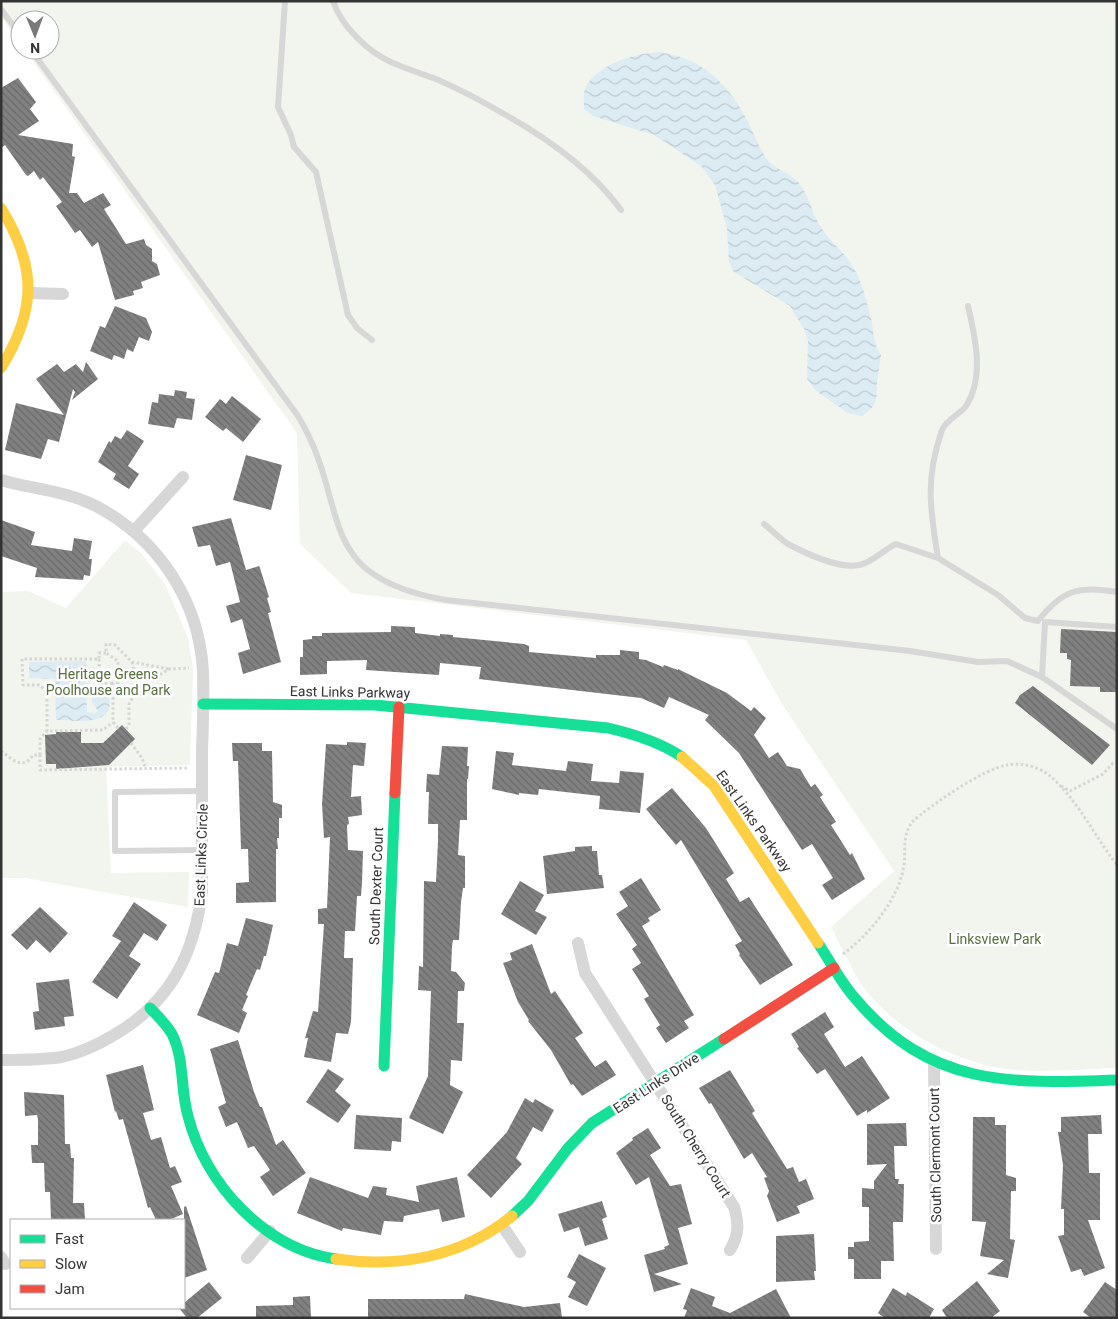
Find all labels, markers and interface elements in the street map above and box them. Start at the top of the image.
north arrow [10,10,60,60]
text: N [30,40,40,56]
park label: Heritage Greens Poolhouse and Park [46,666,171,698]
street label: East Links Parkway [290,683,411,701]
street label: East Links Parkway [713,767,795,875]
street label: East Links Circle [191,803,211,907]
street label: South Dexter Court [366,826,386,945]
park label: Linksview Park [949,931,1042,947]
street label: East Links Drive [610,1049,702,1117]
street label: South Clermont Court [926,1087,944,1223]
street label: South Cherry Court [658,1092,734,1201]
legend [10,1219,185,1309]
text: Fast [55,1230,84,1248]
text: Slow [55,1255,87,1273]
text: Jam [55,1280,85,1298]

